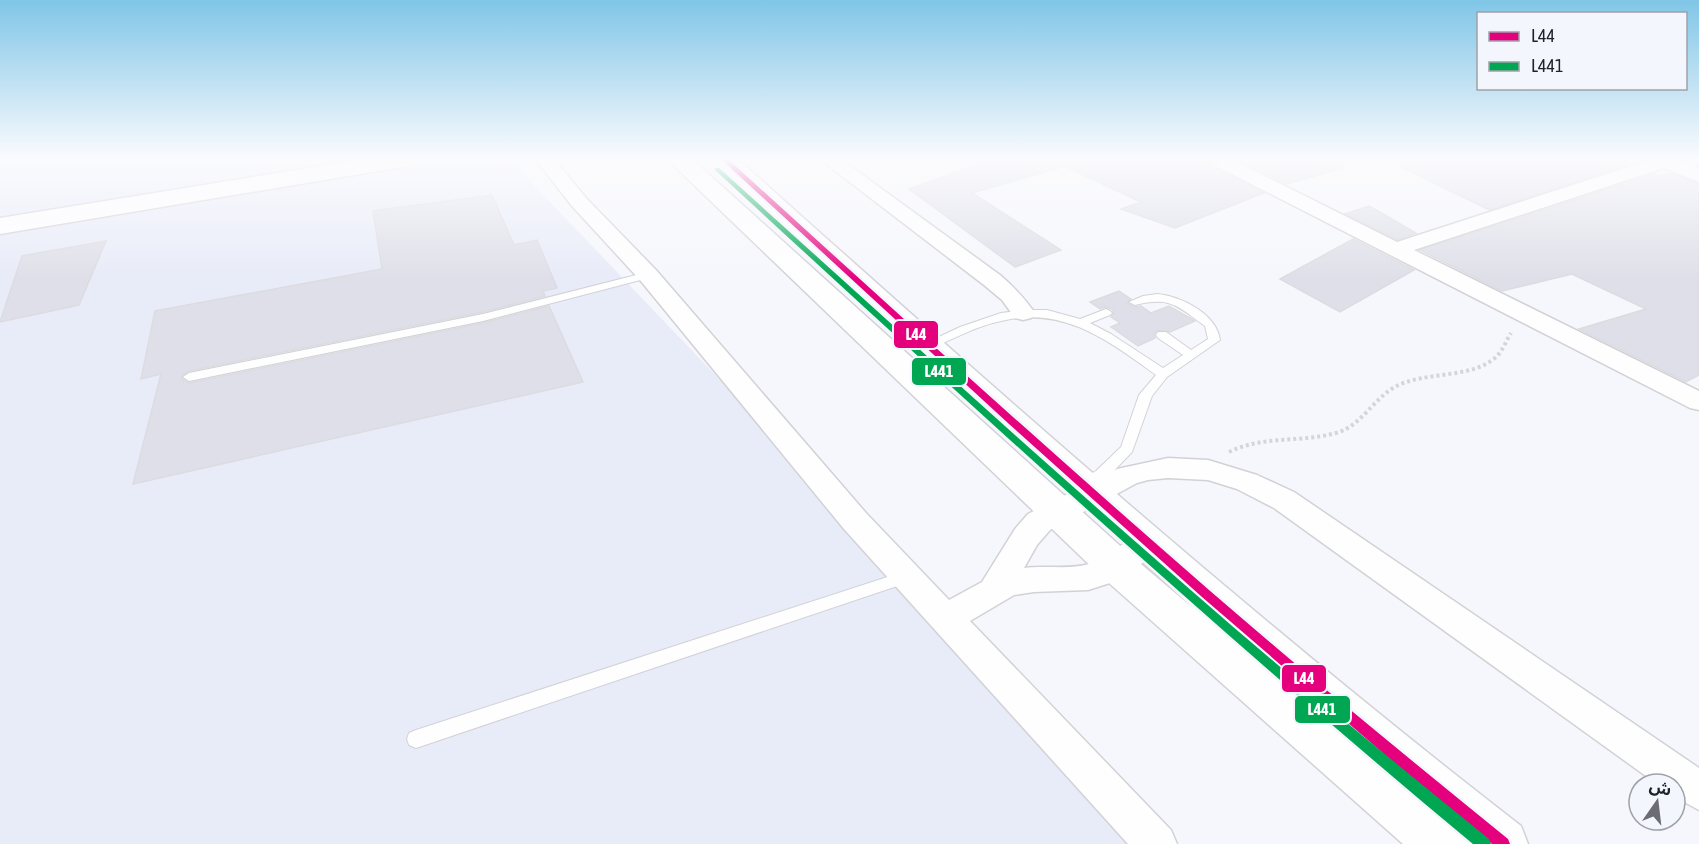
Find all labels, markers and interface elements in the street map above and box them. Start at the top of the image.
legend [1477,12,1687,90]
text: L44 [1531,25,1555,46]
text: L441 [1531,55,1563,76]
line badge: L44 [893,320,939,349]
text: L44 [905,325,927,343]
line badge: L441 [911,357,967,386]
text: L441 [925,362,954,380]
line badge: L44 [1281,664,1327,693]
text: L44 [1293,669,1315,687]
line badge: L441 [1294,695,1351,724]
text: L441 [1308,700,1337,718]
north arrow [1627,772,1687,832]
text: ش [1648,776,1674,800]

